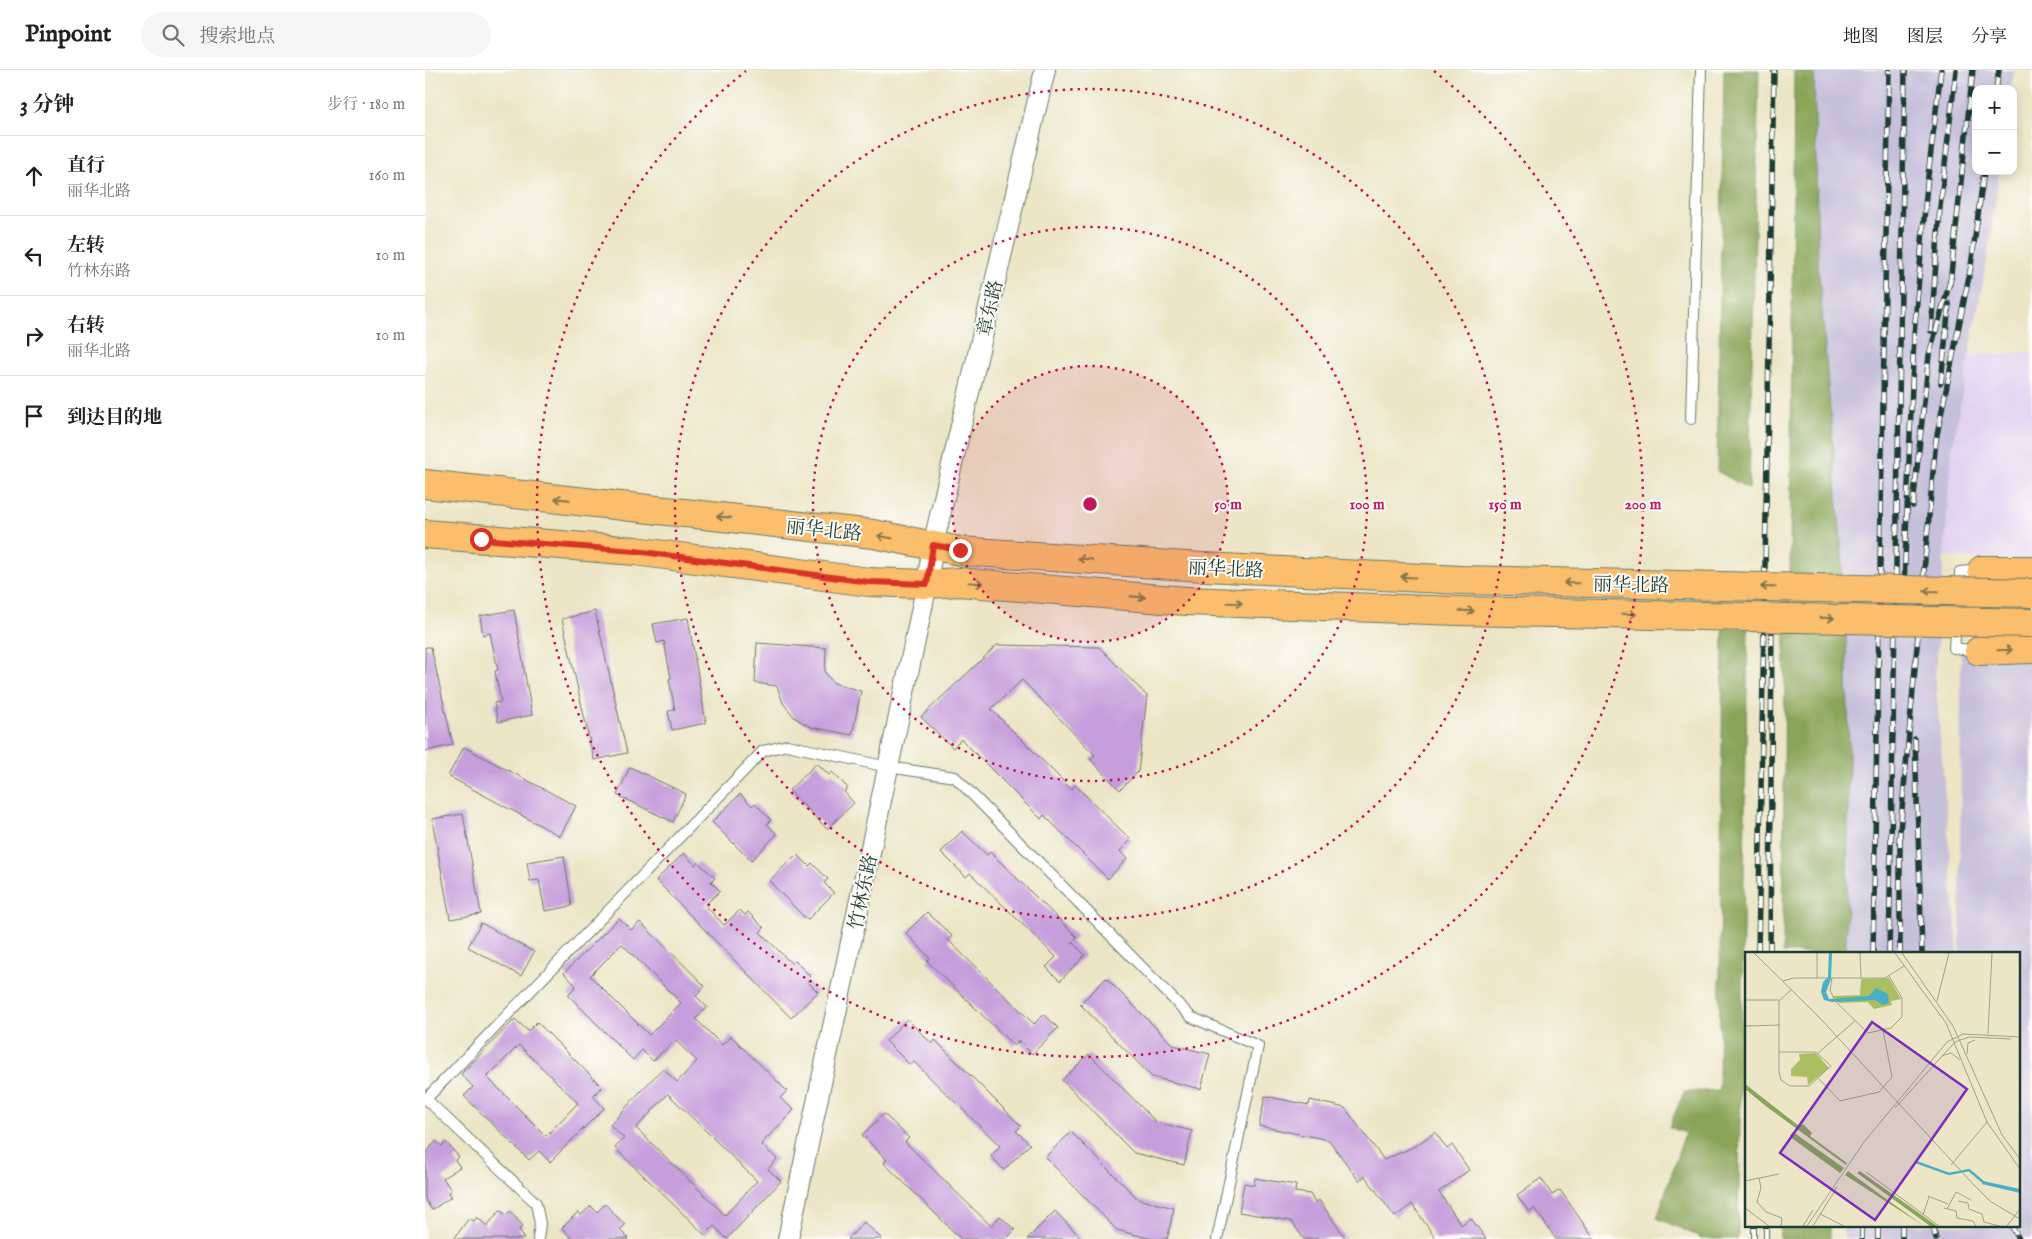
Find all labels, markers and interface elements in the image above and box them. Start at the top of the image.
search box [141,12,491,57]
text: Pinpoint [25,19,111,50]
icon: search [159,21,187,49]
text: 搜索地点 [199,25,275,49]
text: 地图 [1843,26,1879,49]
text: 图层 [1907,26,1943,49]
text: 分享 [1971,26,2007,49]
map controls [1972,85,2017,175]
button: + [1972,85,2017,130]
text: 3 分钟 [20,92,74,119]
text: 步行 · 180 m [327,95,405,115]
button: − [1972,130,2017,175]
text: 直行 [67,154,105,178]
icon: ahead [20,162,48,190]
text: 160 m [369,166,405,186]
text: 丽华北路 [67,182,131,202]
text: 左转 [67,234,105,258]
icon: left [20,242,48,270]
text: 10 m [375,246,405,266]
text: 竹林东路 [67,262,131,282]
street label: 章东路 [973,278,1009,339]
text: 右转 [67,314,105,338]
icon: right [20,322,48,350]
text: 10 m [375,326,405,346]
text: 丽华北路 [67,342,131,362]
icon: arrive [20,402,48,430]
text: 到达目的地 [67,406,162,430]
one-way arrow [554,494,570,504]
centre of rings [1081,495,1099,513]
text: 50 m [1214,495,1242,514]
text: 100 m [1349,495,1385,514]
text: 150 m [1488,495,1522,514]
text: 200 m [1625,495,1662,514]
one-way arrow [716,513,732,522]
street label: 丽华北路 [785,515,863,547]
route start [470,528,493,551]
one-way arrow [877,531,893,541]
route end [949,539,972,562]
one-way arrow [1077,554,1093,563]
street label: 丽华北路 [1187,556,1264,584]
one-way arrow [1401,573,1417,582]
street label: 丽华北路 [1593,573,1669,599]
one-way arrow [1563,578,1579,587]
one-way arrow [968,579,984,588]
one-way arrow [1761,582,1777,592]
one-way arrow [1923,586,1940,596]
one-way arrow [1130,592,1146,601]
one-way arrow [1226,598,1242,607]
one-way arrow [1458,606,1475,616]
one-way arrow [1621,609,1637,618]
one-way arrow [1818,613,1835,623]
one-way arrow [1997,645,2013,655]
street label: 竹林东路 [844,853,884,932]
inset map [1745,952,2019,1226]

